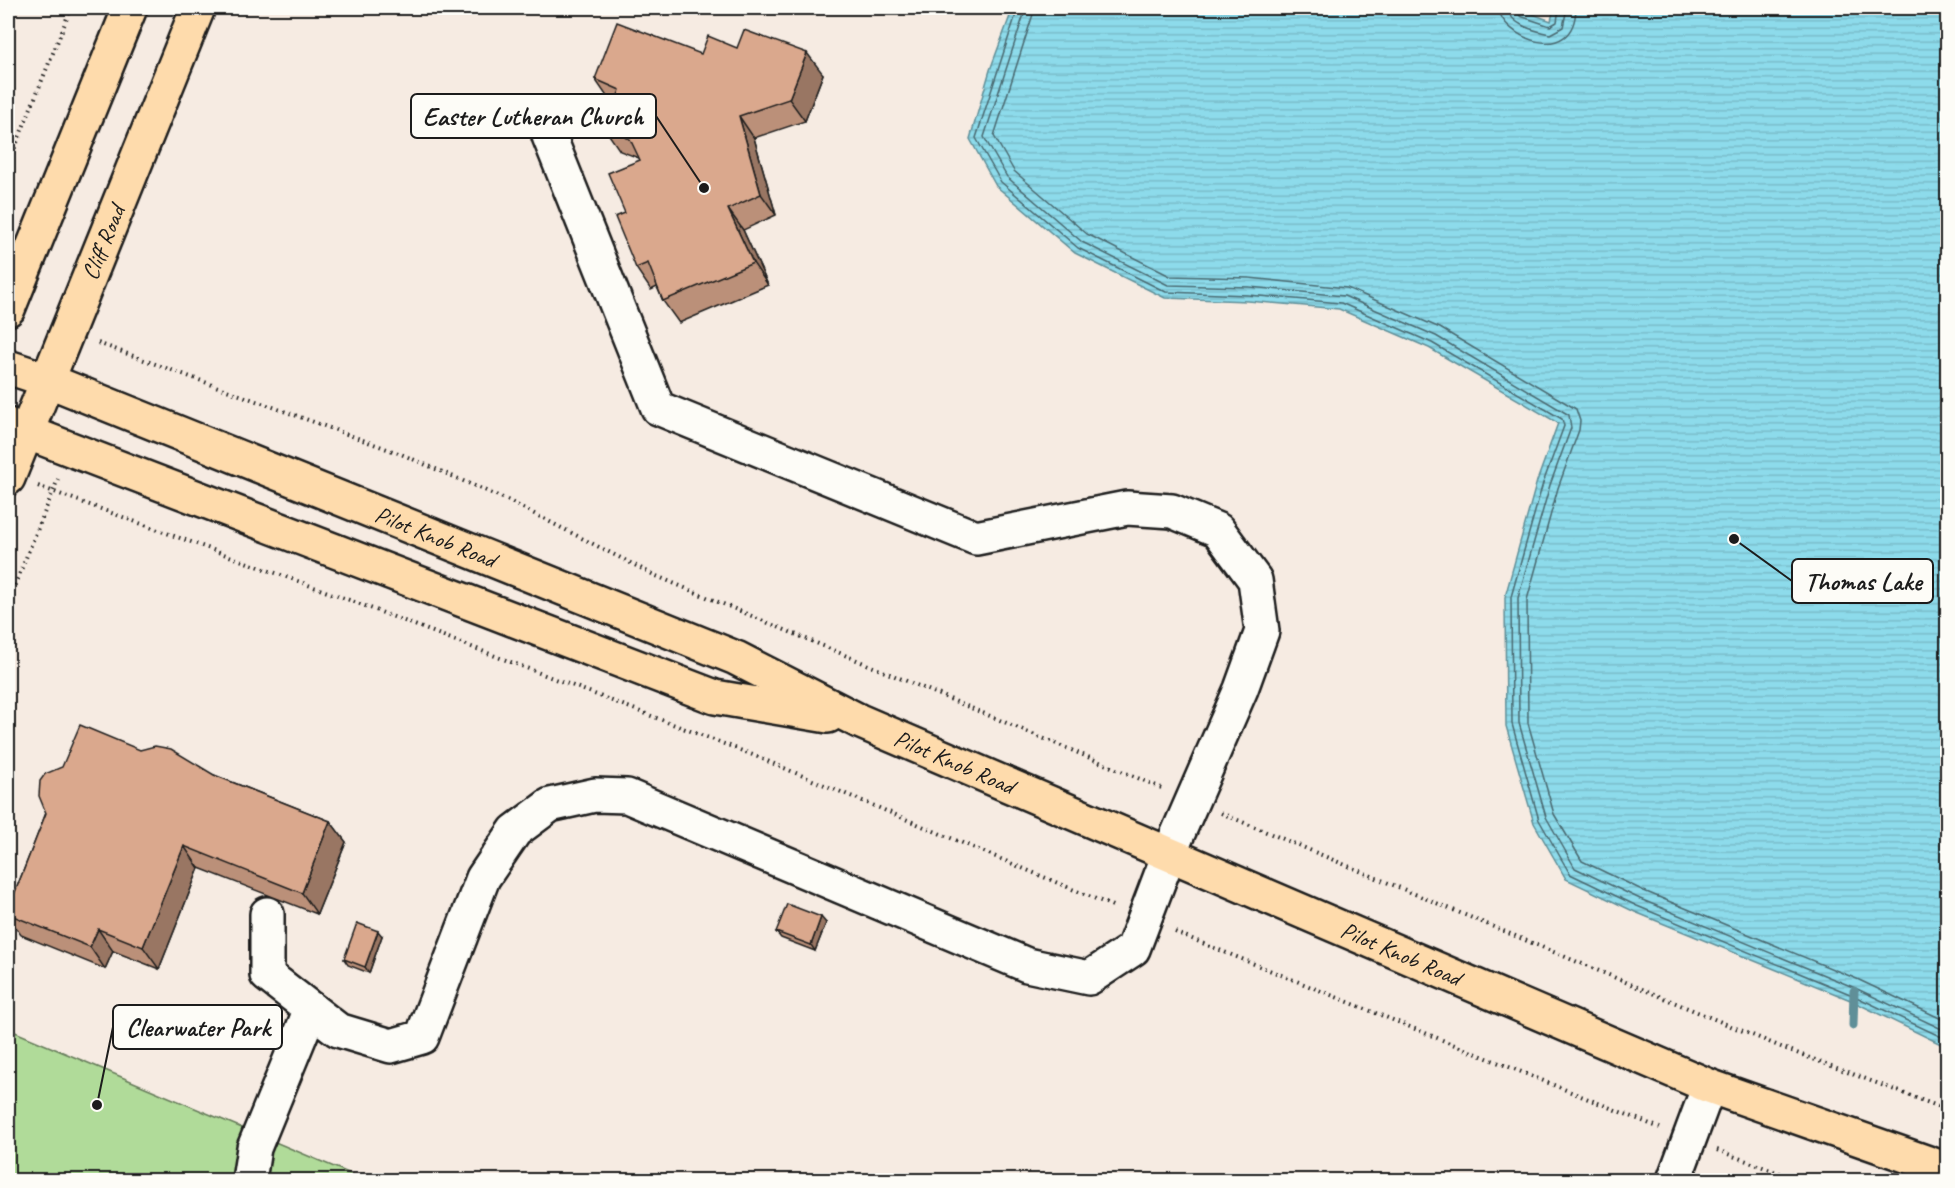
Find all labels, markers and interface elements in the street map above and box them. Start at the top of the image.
callout: Easter Lutheran Church [411,94,656,138]
text: Easter Lutheran Church [423,100,644,133]
street label: Cliff Road [75,198,133,284]
street label: Pilot Knob Road [371,499,504,576]
callout: Thomas Lake [1792,559,1933,603]
text: Thomas Lake [1805,565,1924,598]
street label: Pilot Knob Road [890,723,1022,802]
street label: Pilot Knob Road [1336,915,1469,994]
callout: Clearwater Park [113,1005,282,1049]
text: Clearwater Park [126,1011,272,1044]

